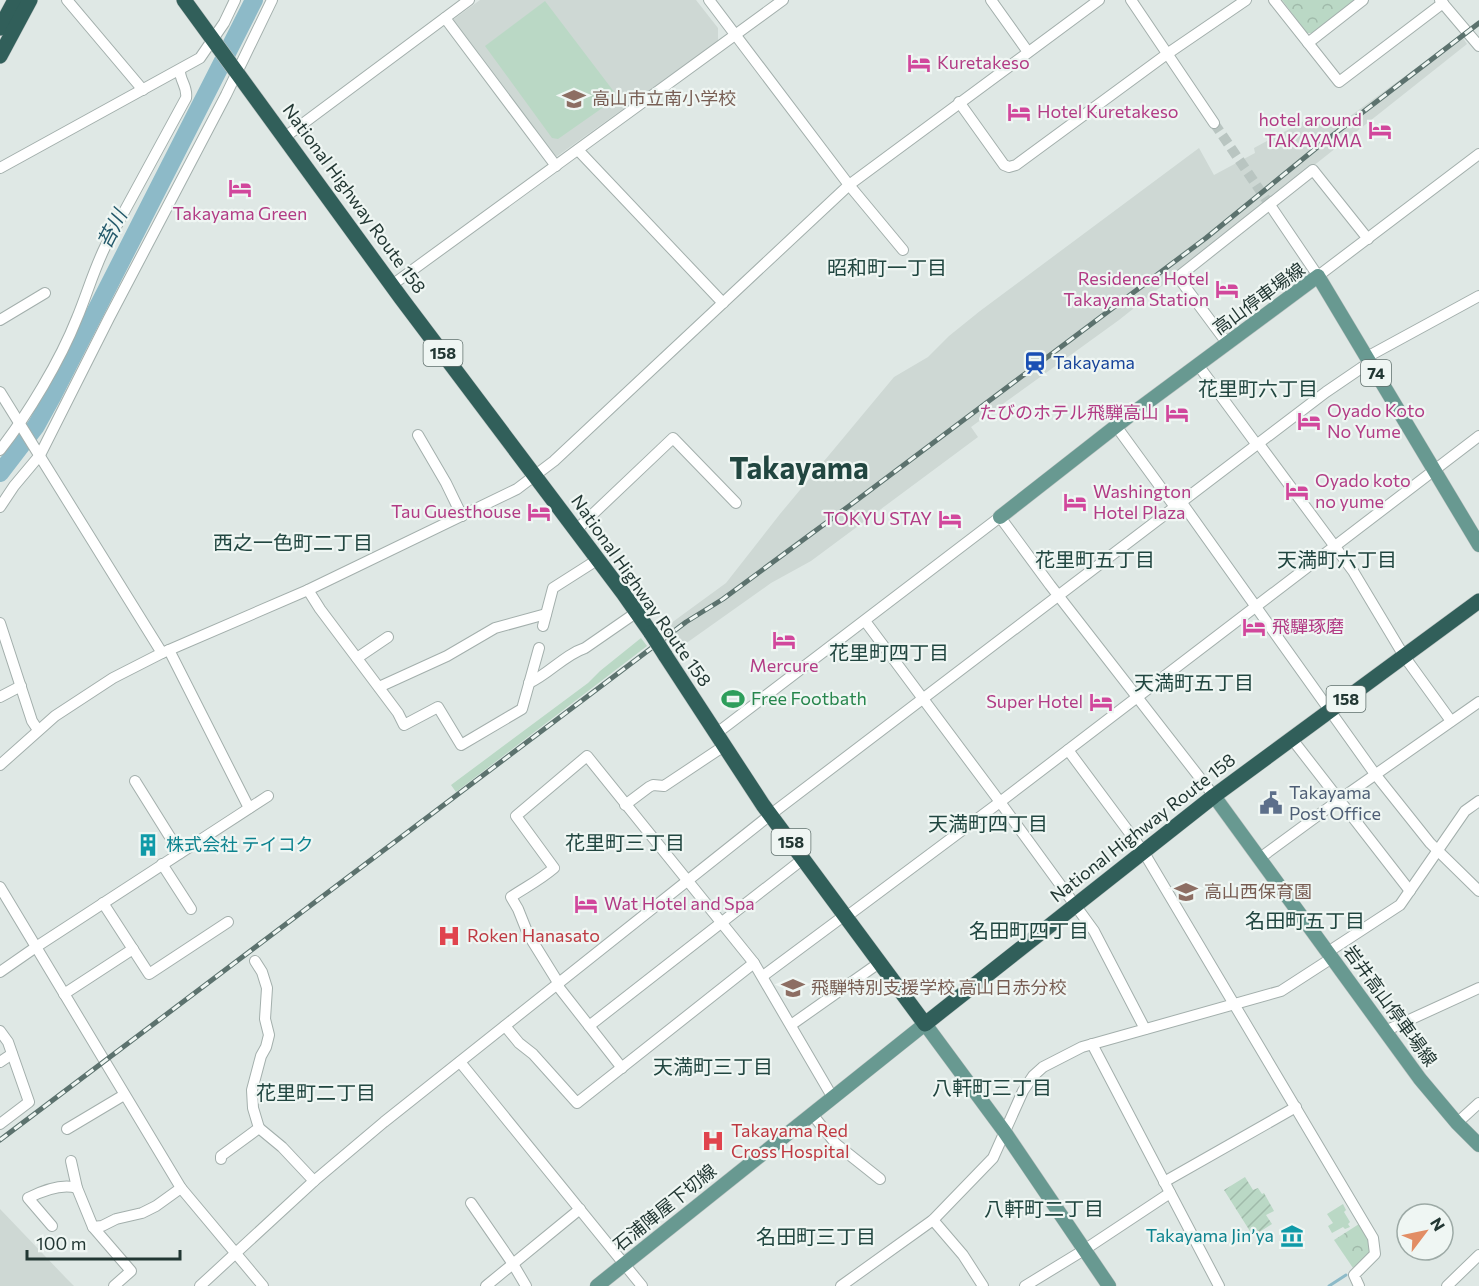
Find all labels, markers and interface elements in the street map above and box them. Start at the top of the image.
hotel icon: Kuretakeso [906,50,932,76]
place label: Kuretakeso [937,51,1030,73]
school or university icon: 高山市立南小学校 [561,86,587,112]
place label: 高山市立南小学校 [592,87,736,109]
street label: National Highway Route 158 [279,99,431,298]
hotel icon: Hotel Kuretakeso [1006,99,1032,125]
place label: Hotel Kuretakeso [1037,100,1179,122]
place label: hotel around TAKAYAMA [1258,108,1362,151]
hotel icon: hotel around TAKAYAMA [1367,117,1393,143]
hotel icon: Takayama Green [227,175,253,201]
place label: Takayama Green [173,202,307,224]
water label: 苔川 [91,203,132,252]
district label: 昭和町一丁目 [827,255,947,279]
street label: 高山停車場線 [1208,258,1309,339]
place label: Residence Hotel Takayama Station [1063,267,1209,310]
hotel icon: Residence Hotel Takayama Station [1214,276,1240,302]
road number: 158 [424,340,462,366]
station icon: Takayama [1022,350,1048,376]
place label: Takayama [1053,351,1135,373]
road number: 74 [1361,360,1391,386]
district label: 花里町六丁目 [1198,376,1318,400]
place label: Oyado Koto No Yume [1327,399,1425,442]
hotel icon: たびのホテル飛騨高山 [1164,400,1190,426]
place label: たびのホテル飛騨高山 [979,401,1159,423]
hotel icon: Oyado Koto No Yume [1296,408,1322,434]
district label: Takayama [729,448,869,485]
place label: Oyado koto no yume [1315,469,1411,512]
hotel icon: Oyado koto no yume [1284,478,1310,504]
place label: Washington Hotel Plaza [1093,480,1191,523]
hotel icon: Washington Hotel Plaza [1062,489,1088,515]
street label: National Highway Route 158 [567,490,717,691]
hotel icon: Tau Guesthouse [526,499,552,525]
place label: Tau Guesthouse [391,500,521,522]
hotel icon: TOKYU STAY [937,506,963,532]
place label: TOKYU STAY [823,507,932,529]
district label: 西之一色町二丁目 [213,530,373,554]
district label: 花里町五丁目 [1035,547,1155,571]
district label: 天満町六丁目 [1277,547,1397,571]
hotel icon: 飛驒琢磨 [1241,614,1267,640]
place label: 飛驒琢磨 [1272,615,1344,637]
hotel icon: Mercure [771,627,797,653]
district label: 花里町四丁目 [829,640,949,664]
place label: Mercure [750,654,818,676]
district label: 天満町五丁目 [1134,670,1254,694]
sports icon: Free Footbath [720,686,746,712]
road number: 158 [1326,686,1366,712]
place label: Free Footbath [751,687,867,709]
hotel icon: Super Hotel [1088,689,1114,715]
place label: Super Hotel [986,690,1083,712]
street label: National Highway Route 158 [1045,748,1239,906]
place label: Takayama Post Office [1289,781,1381,824]
public building icon: Takayama Post Office [1258,790,1284,816]
district label: 天満町四丁目 [928,811,1048,835]
road number: 158 [772,829,810,855]
district label: 花里町三丁目 [565,830,685,854]
building icon: 株式会社 テイコク [135,832,161,858]
place label: 株式会社 テイコク [166,833,313,855]
school or university icon: 高山西保育園 [1173,879,1199,905]
place label: 高山西保育園 [1204,880,1312,902]
hotel icon: Wat Hotel and Spa [573,891,599,917]
place label: Wat Hotel and Spa [604,892,755,914]
district label: 名田町五丁目 [1245,908,1365,932]
district label: 名田町四丁目 [969,918,1089,942]
hospital icon: Roken Hanasato [436,923,462,949]
place label: Roken Hanasato [467,924,600,946]
street label: 岩井高山停車場線 [1340,941,1442,1070]
school or university icon: 飛騨特別支援学校 高山日赤分校 [780,975,806,1001]
place label: 飛騨特別支援学校 高山日赤分校 [811,976,1066,998]
district label: 天満町三丁目 [653,1054,773,1078]
district label: 八軒町三丁目 [932,1075,1052,1099]
district label: 花里町二丁目 [256,1080,376,1104]
place label: Takayama Red Cross Hospital [731,1119,849,1162]
hospital icon: Takayama Red Cross Hospital [700,1128,726,1154]
street label: 石浦陣屋下切線 [608,1159,720,1255]
district label: 八軒町二丁目 [984,1196,1104,1220]
north arrow [1395,1202,1455,1262]
text: N [1427,1214,1449,1234]
scale bar [27,1223,180,1261]
museum icon: Takayama Jin’ya [1279,1223,1305,1249]
district label: 名田町三丁目 [756,1224,876,1248]
place label: Takayama Jin’ya [1146,1224,1274,1246]
text: 100 m [36,1232,86,1254]

